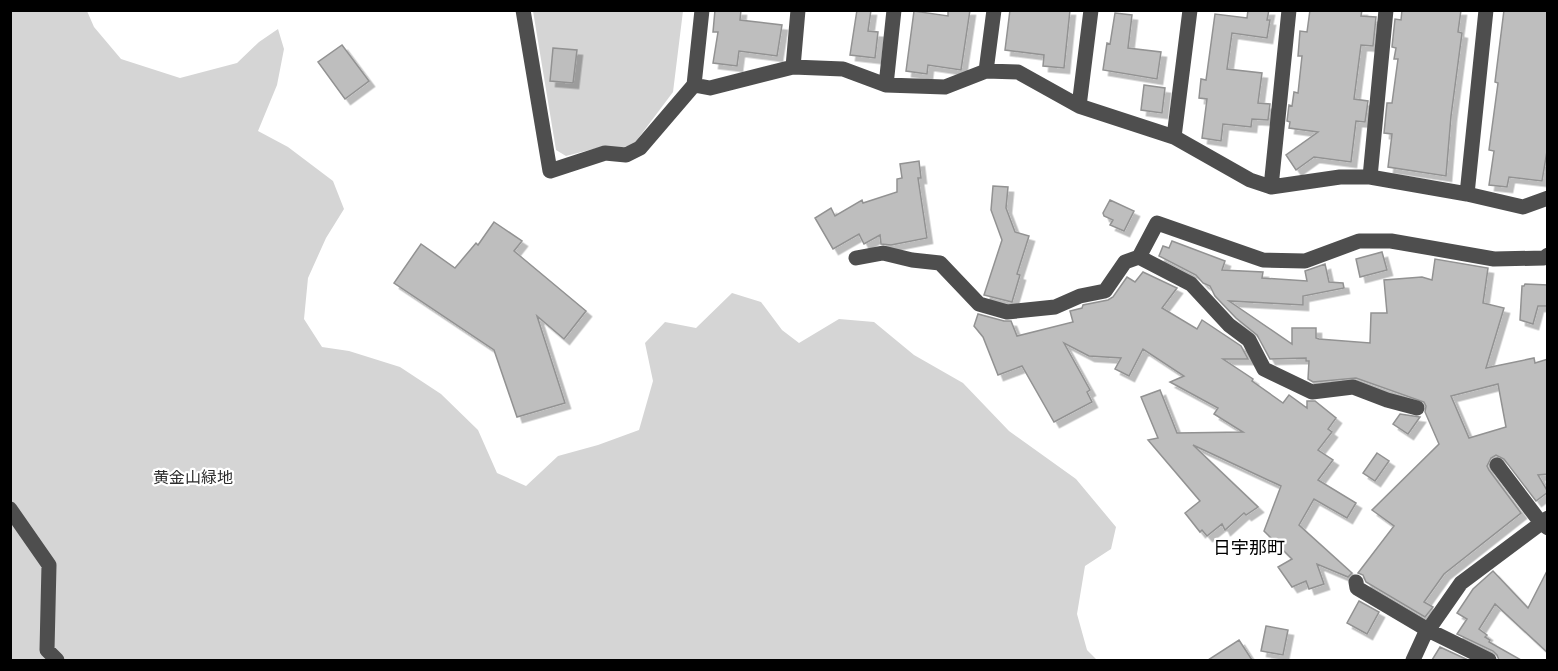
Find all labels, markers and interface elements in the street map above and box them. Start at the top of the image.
park label: 黄金山緑地 [153,467,233,487]
district label: 日宇那町 [1213,536,1285,559]

